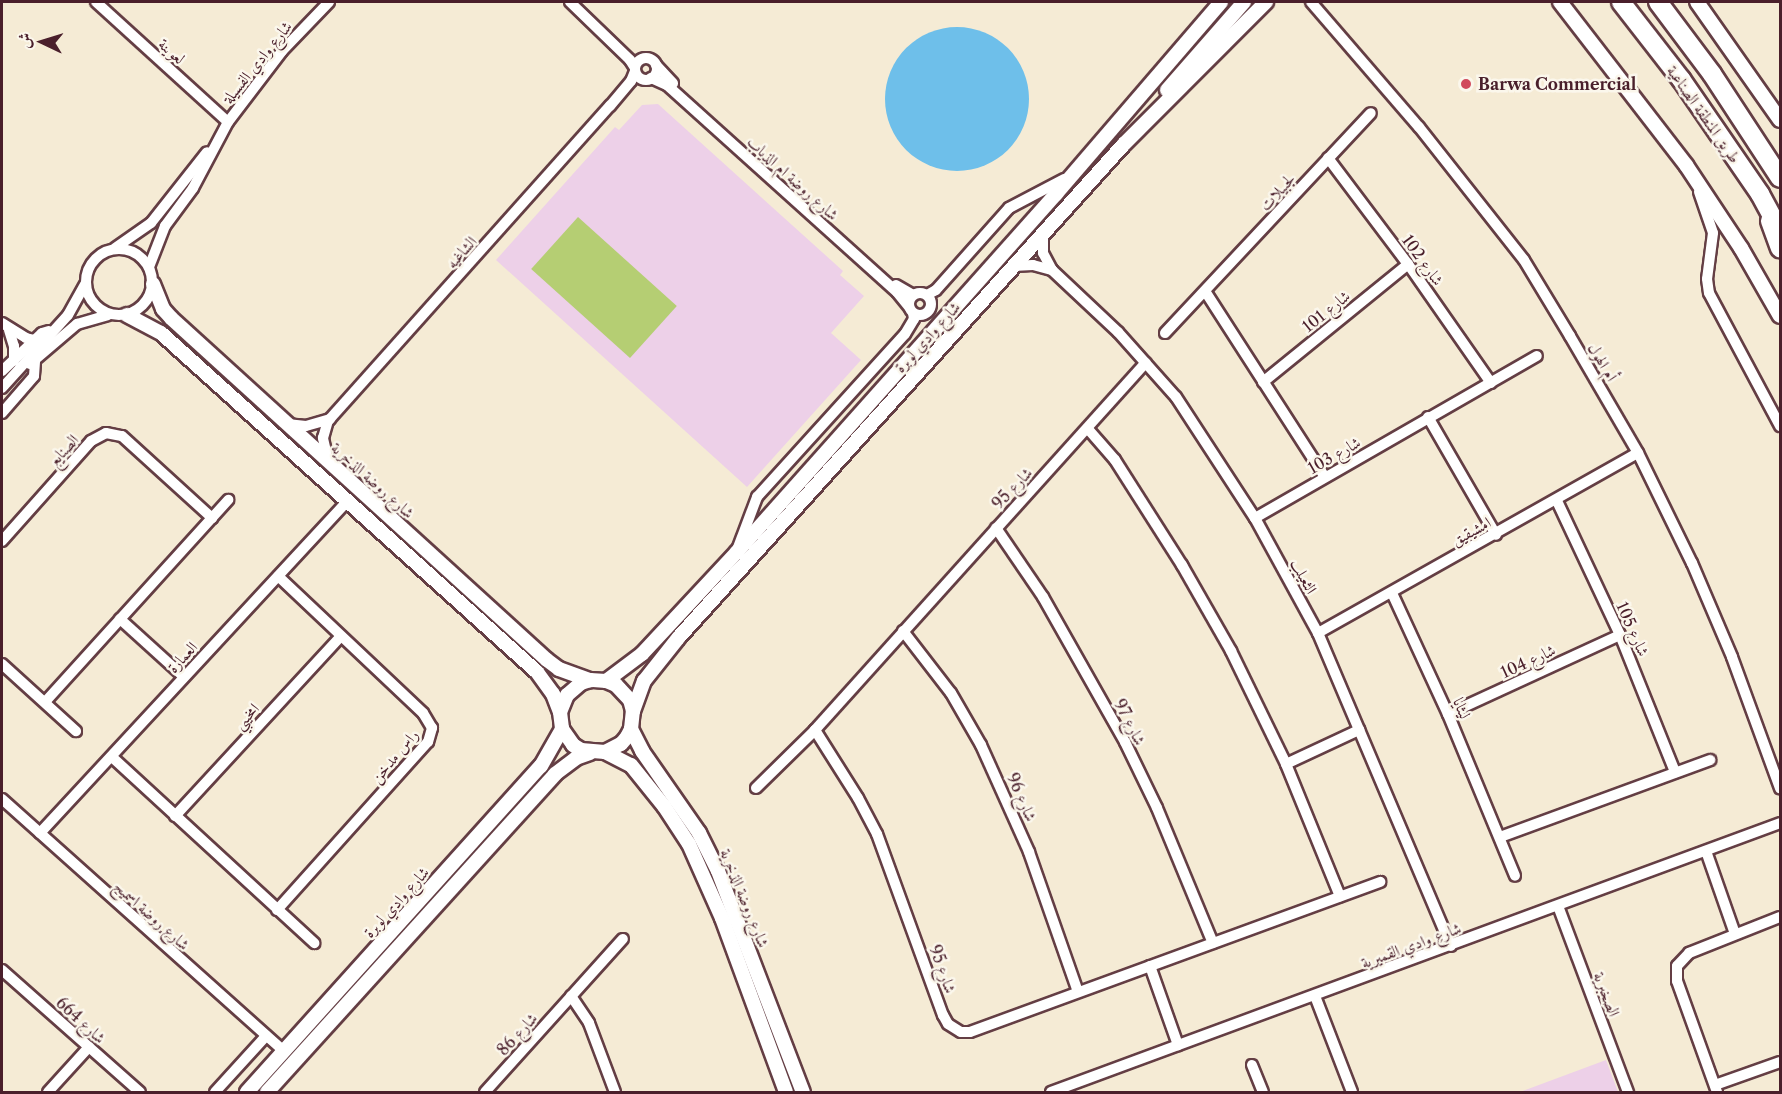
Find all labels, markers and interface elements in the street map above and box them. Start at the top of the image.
north arrow [12,12,72,72]
street label: شارع وادي الفسيلة [218,17,296,107]
text: ش [14,32,35,49]
street label: لعوينة [155,34,189,68]
street label: طريق المنطقة الصناعية [1663,61,1745,167]
place label: Barwa Commercial [1478,74,1637,94]
marker: Barwa Commercial [1459,77,1473,91]
street label: شارع روضة ام الذياب [743,132,843,224]
street label: لجبيلات [1255,169,1299,215]
street label: شارع 102 [1398,231,1448,289]
street label: الشاغيه [442,232,480,272]
street label: شارع 101 [1298,286,1354,336]
street label: شارع وادي لوبرة [890,298,964,376]
street label: أم الهول [1584,339,1622,385]
street label: الصنايع [44,430,82,470]
street label: شارع 103 [1304,432,1364,478]
street label: شارع روضة الذخرية [328,438,418,522]
street label: شارع 95 [988,463,1036,513]
street label: امشيقيق [1448,512,1494,550]
street label: الثعيلب [1287,555,1321,597]
street label: شارع 105 [1613,599,1653,659]
street label: العمارة [163,637,201,677]
street label: شارع 104 [1498,640,1558,682]
street label: ليثايا [1449,695,1475,721]
street label: شارع 97 [1110,696,1150,748]
street label: امخيبي [229,699,263,733]
street label: راس مدخن [366,725,422,787]
street label: شارع 96 [1003,770,1041,824]
street label: شارع روضة الذخرية [716,846,774,950]
street label: شارع وادي لوبرة [359,863,433,941]
street label: شارع روضة اسميح [110,876,194,954]
street label: شارع وادي القميرية [1358,918,1464,972]
street label: شارع 95 [925,942,961,996]
street label: الصخبرية [1590,969,1624,1019]
street label: شارع 664 [52,993,110,1047]
street label: شارع 86 [493,1009,541,1059]

